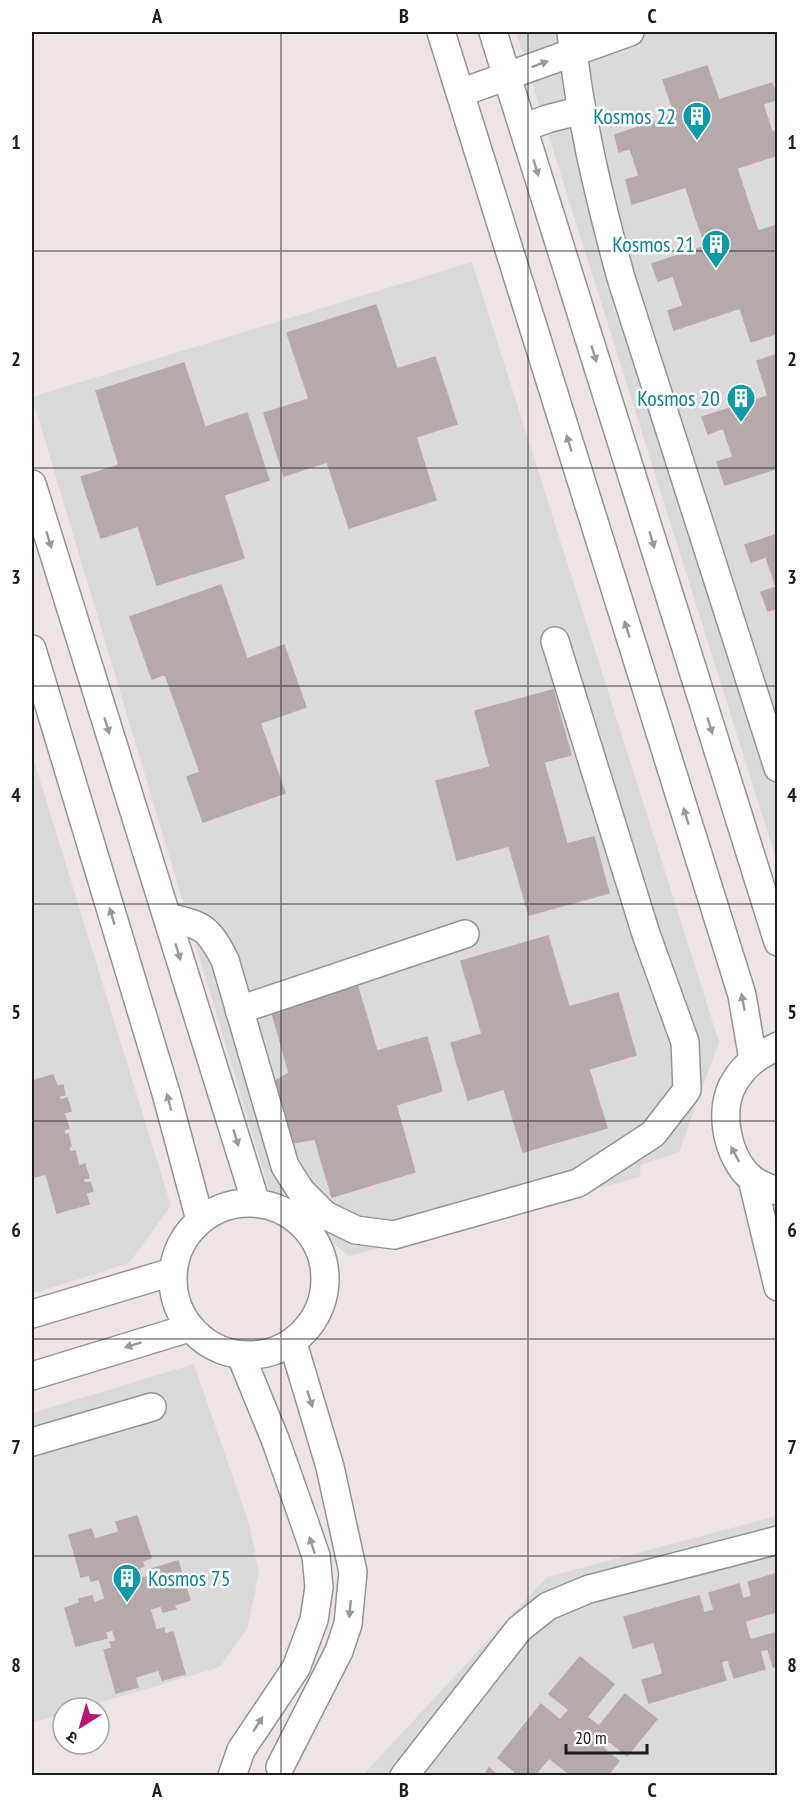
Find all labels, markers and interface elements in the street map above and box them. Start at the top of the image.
text: A [151,3,163,29]
text: B [399,3,409,29]
text: C [647,3,657,29]
one-way arrow [531,59,549,69]
building icon: Kosmos 22 [681,100,713,142]
place label: Kosmos 22 [593,102,676,130]
text: 1 [11,129,21,155]
text: 1 [787,129,797,155]
one-way arrow [531,159,541,177]
building icon: Kosmos 21 [700,228,732,270]
place label: Kosmos 21 [612,230,695,258]
one-way arrow [590,345,599,363]
text: 2 [11,346,21,372]
text: 2 [787,346,797,372]
building icon: Kosmos 20 [725,382,757,424]
place label: Kosmos 20 [637,384,720,412]
one-way arrow [564,434,573,452]
one-way arrow [45,531,54,549]
one-way arrow [648,531,657,549]
text: 3 [11,564,21,590]
text: 3 [787,564,797,590]
one-way arrow [622,620,632,638]
one-way arrow [103,717,112,735]
one-way arrow [706,717,715,735]
text: 4 [11,782,21,808]
text: 4 [787,782,797,808]
one-way arrow [681,807,690,825]
one-way arrow [107,907,116,925]
one-way arrow [174,943,183,961]
one-way arrow [738,992,747,1011]
text: 5 [11,999,21,1025]
text: 5 [787,999,797,1025]
one-way arrow [163,1093,173,1111]
one-way arrow [232,1129,241,1147]
one-way arrow [730,1146,740,1163]
text: 6 [11,1217,21,1243]
text: 6 [787,1217,797,1243]
one-way arrow [124,1341,142,1350]
one-way arrow [306,1390,315,1408]
text: 7 [11,1434,21,1460]
text: 7 [787,1434,797,1460]
one-way arrow [307,1536,316,1554]
building icon: Kosmos 75 [111,1562,143,1604]
place label: Kosmos 75 [148,1564,231,1592]
one-way arrow [345,1599,355,1618]
text: 8 [11,1652,21,1678]
text: 8 [787,1652,797,1678]
north arrow [51,1696,111,1756]
one-way arrow [253,1715,264,1732]
scale bar [566,1717,647,1755]
text: 20 m [575,1726,607,1749]
text: उ [62,1727,82,1749]
text: A [151,1777,163,1803]
text: B [399,1777,409,1803]
text: C [647,1777,657,1803]

